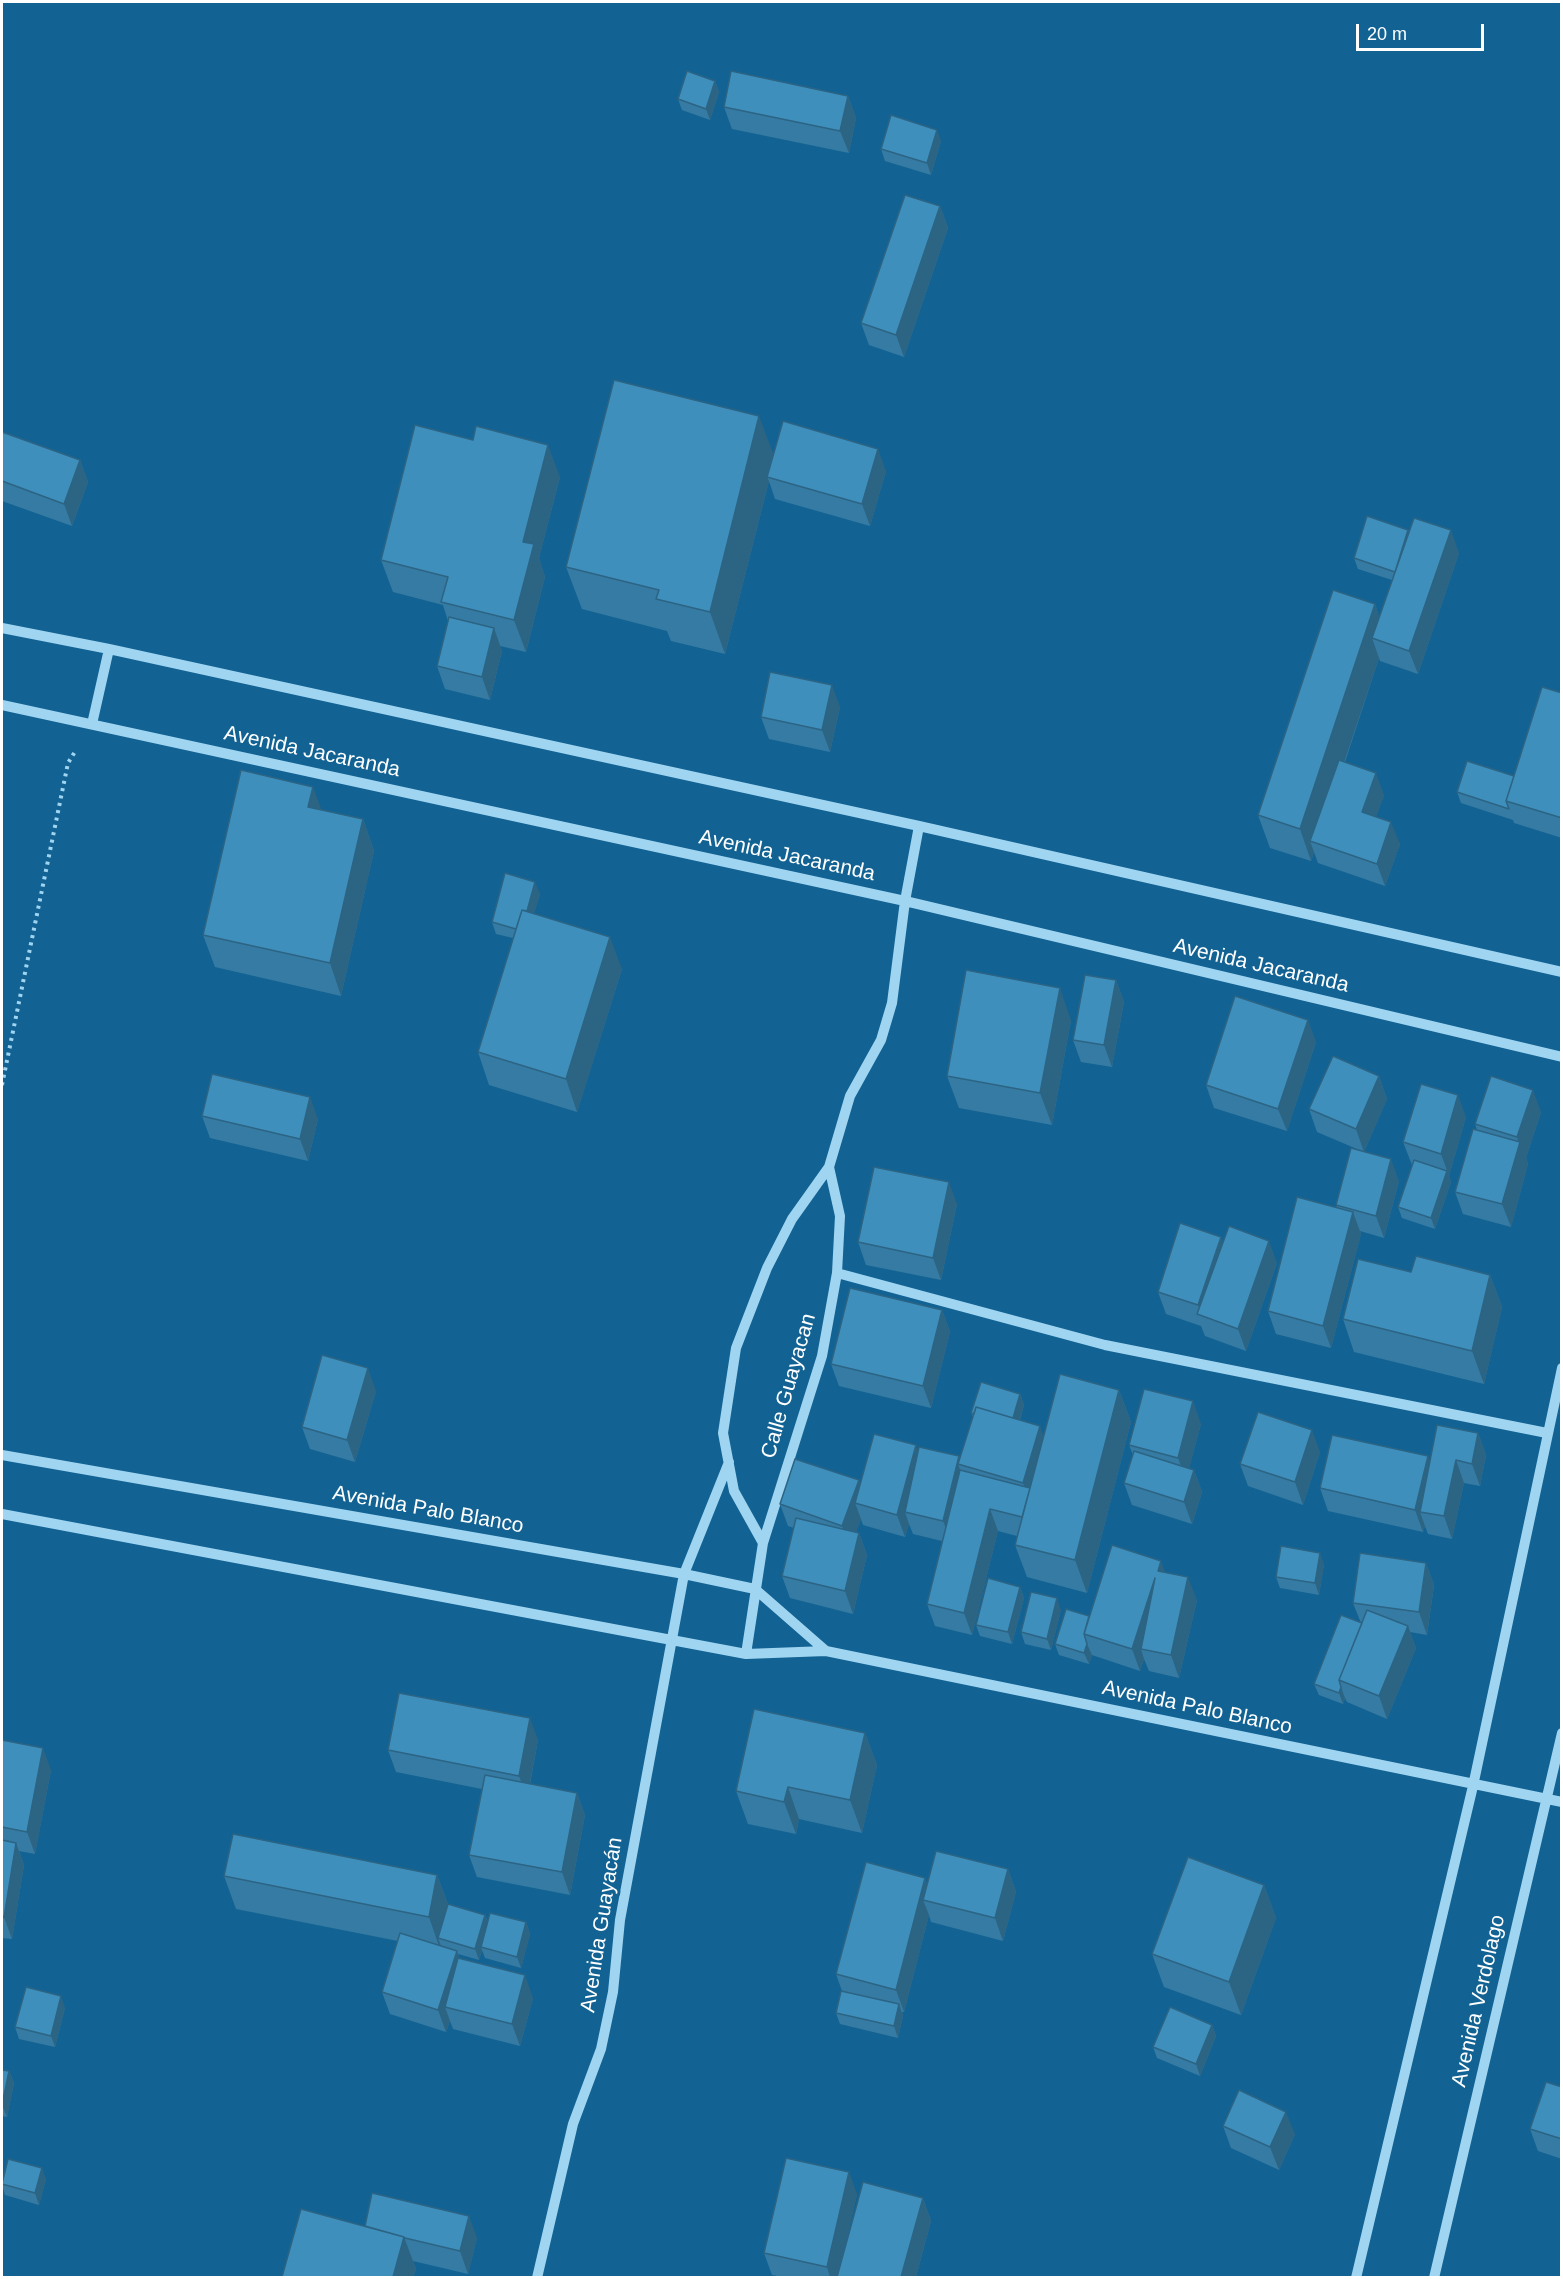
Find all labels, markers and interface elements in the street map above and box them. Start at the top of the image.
scale bar [1359,12,1486,50]
text: 20 m [1367,24,1407,44]
street label: Avenida Jacaranda [222,721,402,783]
street label: Avenida Jacaranda [697,825,877,887]
street label: Avenida Jacaranda [1171,934,1351,998]
street label: Calle Guayacan [756,1311,822,1461]
street label: Avenida Palo Blanco [331,1481,525,1539]
street label: Avenida Palo Blanco [1100,1676,1294,1740]
street label: Avenida Guayacán [576,1836,628,2014]
street label: Avenida Verdolago [1447,1912,1511,2090]

